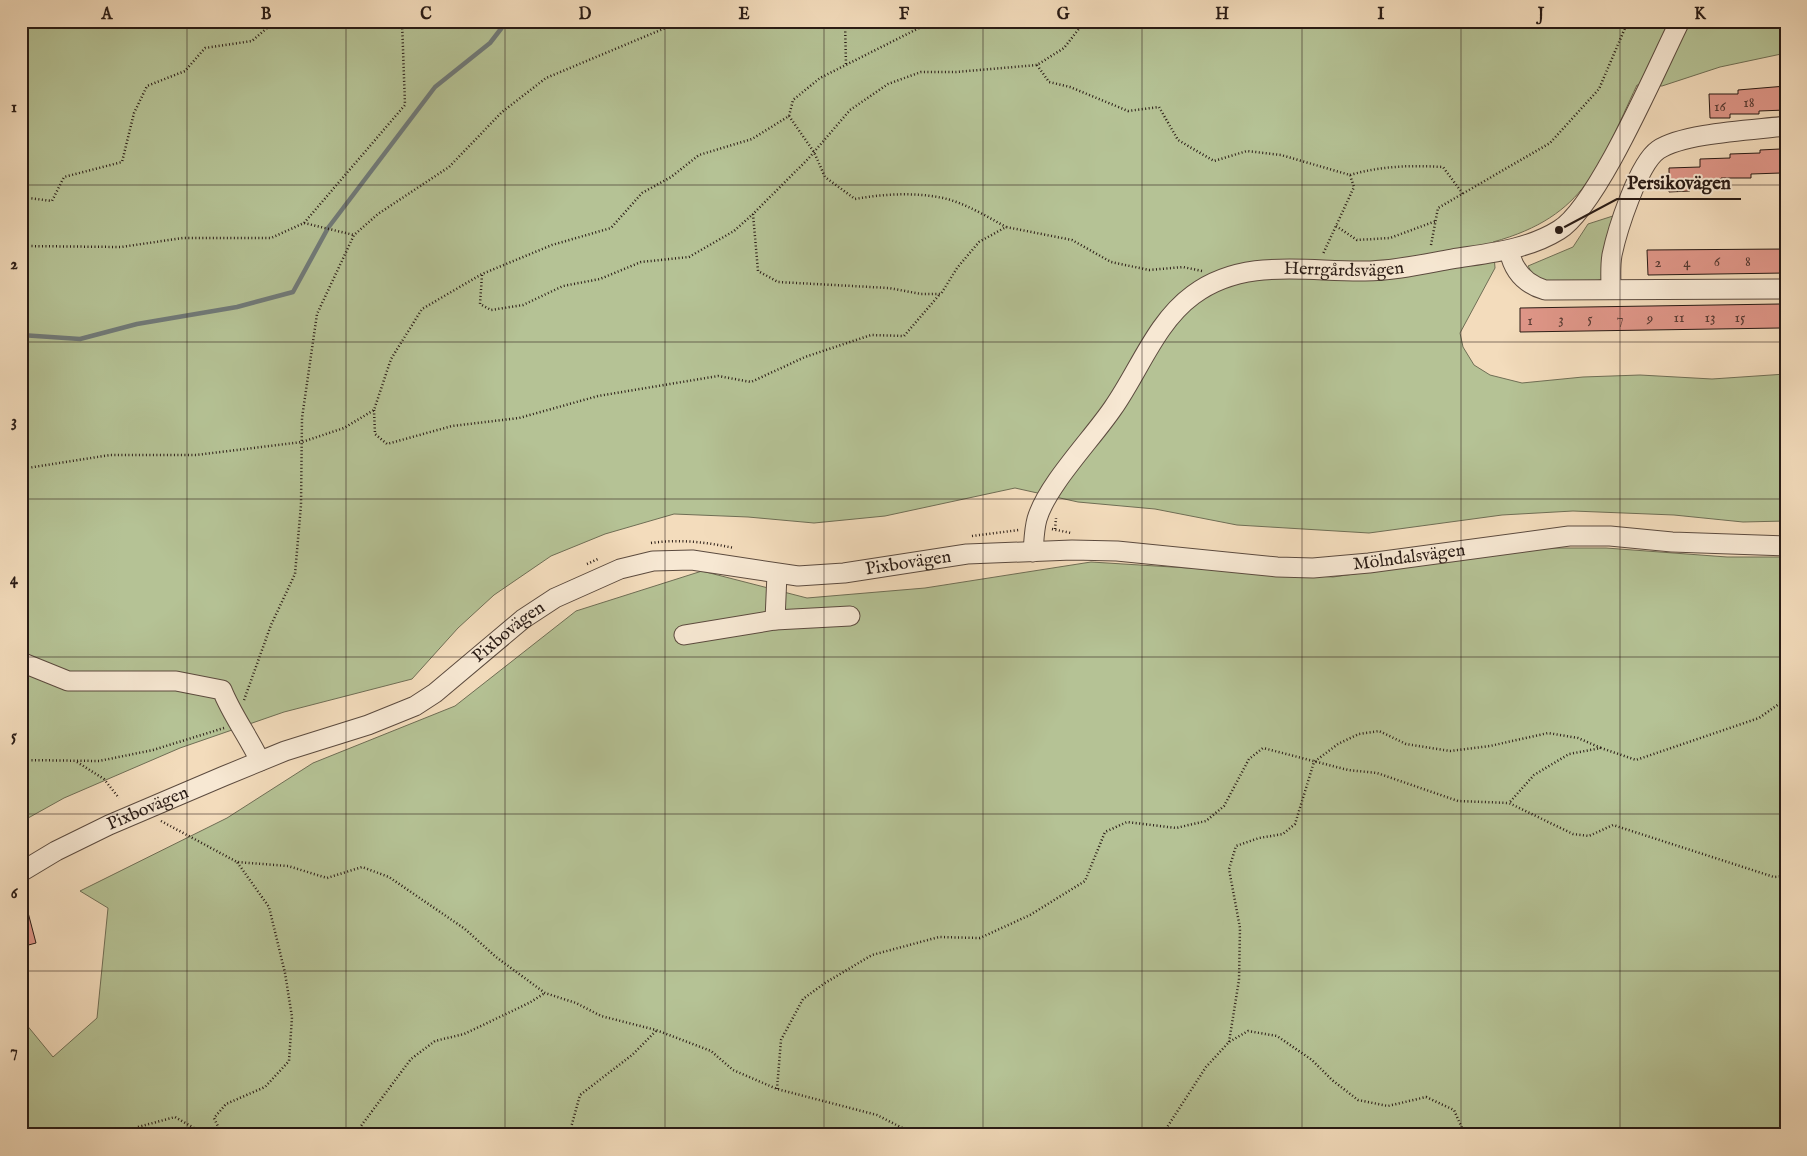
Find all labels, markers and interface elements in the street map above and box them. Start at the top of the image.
text: A [101,5,114,25]
text: B [261,5,272,25]
text: C [420,5,432,25]
text: D [579,5,592,25]
text: E [738,5,750,25]
text: F [899,5,910,25]
text: G [1057,5,1070,25]
text: H [1215,5,1229,25]
text: I [1378,5,1385,25]
text: J [1536,5,1545,25]
text: K [1694,5,1707,25]
house number: 18 [1743,93,1755,112]
house number: 16 [1714,97,1727,116]
text: 1 [11,98,17,118]
callout: Persikovägen [1617,165,1741,199]
text: Persikovägen [1627,172,1731,196]
house number: 6 [1714,252,1721,271]
house number: 8 [1745,252,1751,271]
house number: 2 [1654,253,1662,272]
house number: 4 [1683,253,1691,272]
text: 2 [10,255,18,275]
street label: Herrgårdsvägen [1284,256,1406,283]
house number: 11 [1673,308,1685,327]
house number: 13 [1704,308,1716,327]
house number: 15 [1734,308,1746,327]
house number: 5 [1587,309,1593,328]
house number: 7 [1616,309,1624,328]
house number: 9 [1646,309,1653,328]
house number: 3 [1558,310,1564,329]
house number: 1 [1527,311,1533,330]
text: 3 [11,412,17,432]
street label: Mölndalsvägen [1352,539,1467,576]
street label: Pixbovägen [864,545,953,581]
text: 4 [10,570,19,590]
street label: Pixbovägen [468,596,550,668]
text: 5 [11,727,17,747]
street label: Pixbovägen [103,781,192,836]
text: 6 [11,884,19,904]
text: 7 [10,1042,18,1062]

